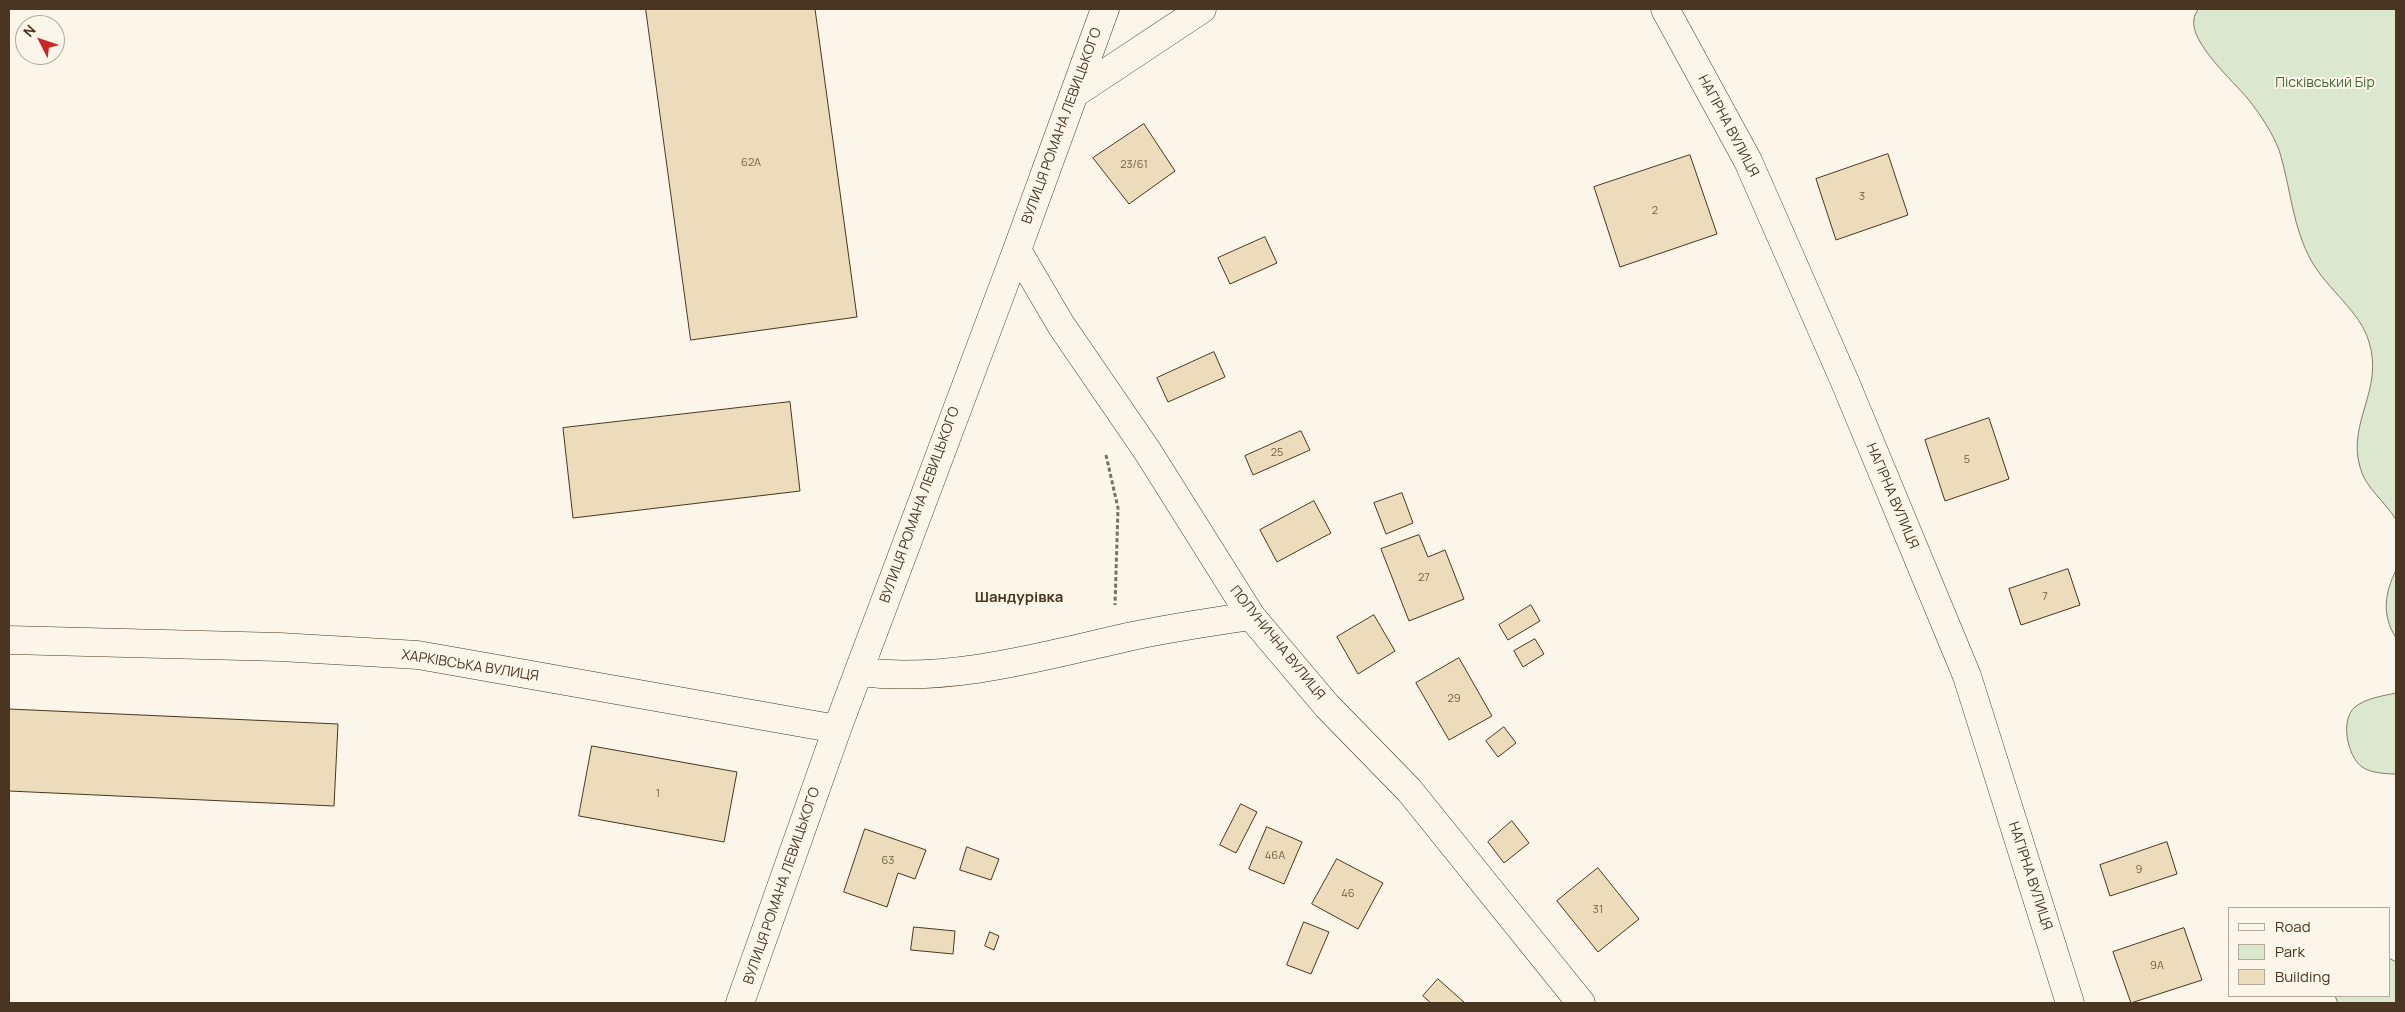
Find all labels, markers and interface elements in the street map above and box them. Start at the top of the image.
north arrow [15,15,65,65]
text: N [19,20,40,41]
street label: ВУЛИЦЯ РОМАНА ЛЕВИЦЬКОГО [1019,26,1105,226]
street label: НАГІРНА ВУЛИЦЯ [1694,72,1762,180]
park label: Пісківський Бір [2275,75,2375,91]
house number: 62А [741,156,761,170]
house number: 23/61 [1120,158,1148,172]
house number: 3 [1859,190,1865,204]
house number: 2 [1652,204,1658,218]
street label: ВУЛИЦЯ РОМАНА ЛЕВИЦЬКОГО [877,405,963,605]
street label: НАГІРНА ВУЛИЦЯ [1862,441,1922,551]
house number: 25 [1271,446,1283,460]
house number: 5 [1964,453,1970,467]
house number: 27 [1418,571,1430,585]
street label: ПОЛУНИЧНА ВУЛИЦЯ [1226,583,1328,703]
district label: Шандурівка [975,589,1063,607]
house number: 7 [2042,590,2048,604]
street label: ХАРКІВСЬКА ВУЛИЦЯ [400,647,540,685]
house number: 29 [1447,692,1461,706]
street label: ВУЛИЦЯ РОМАНА ЛЕВИЦЬКОГО [740,785,824,987]
house number: 1 [656,787,660,801]
street label: НАГІРНА ВУЛИЦЯ [2005,820,2055,932]
house number: 46А [1265,849,1285,863]
house number: 63 [882,854,894,868]
house number: 9 [2136,863,2142,877]
house number: 46 [1341,887,1355,901]
house number: 31 [1593,903,1603,917]
legend [2228,907,2390,997]
text: Road [2275,916,2311,937]
text: Park [2275,941,2305,962]
house number: 9А [2150,959,2164,973]
text: Building [2275,966,2330,987]

